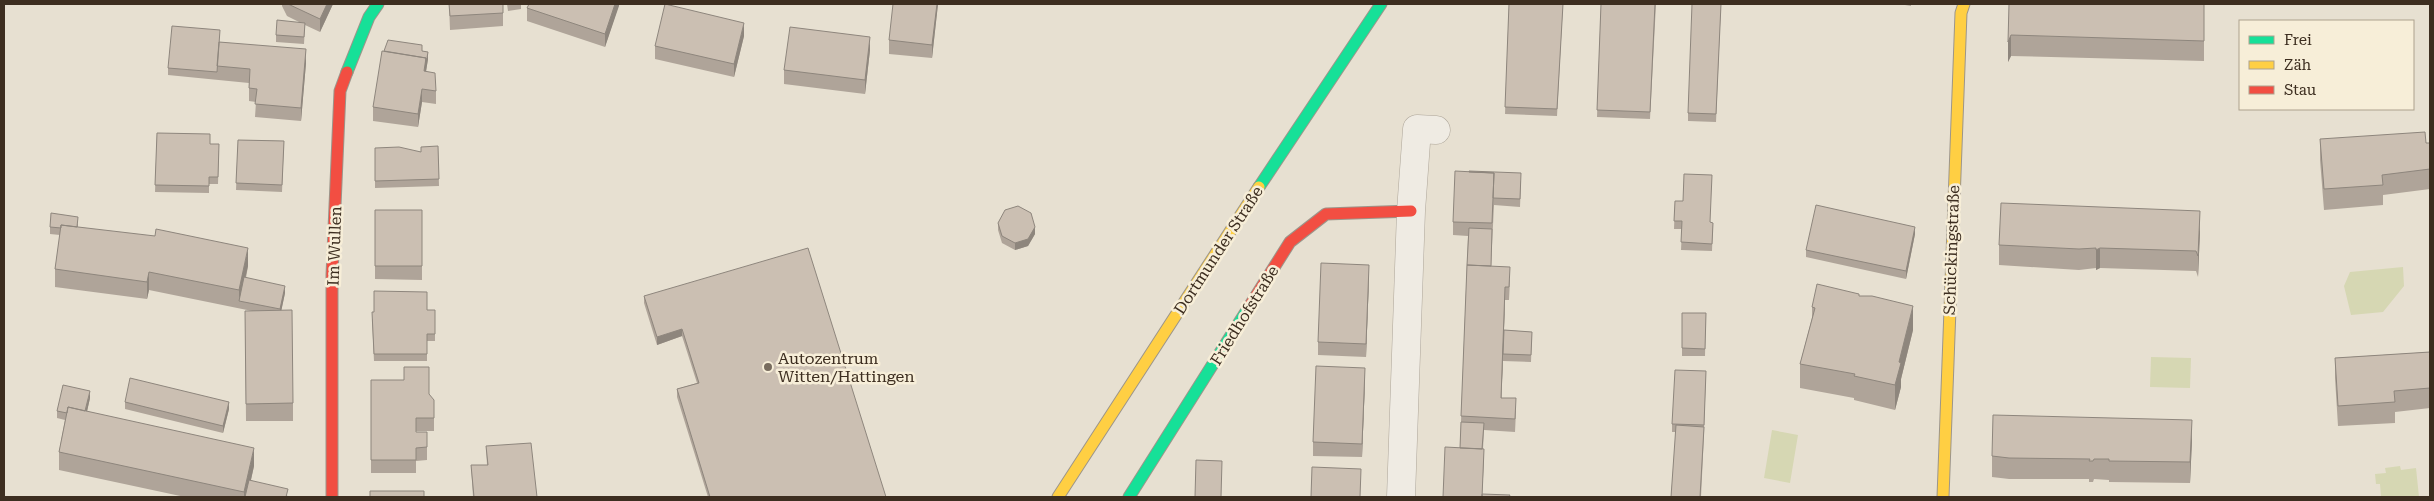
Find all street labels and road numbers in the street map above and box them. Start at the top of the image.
street label: Dortmunder Straße [1170,182,1267,318]
street label: Schückingstraße [1940,184,1963,315]
street label: Im Wullen [324,206,345,286]
street label: Friedhofstraße [1206,262,1283,369]

